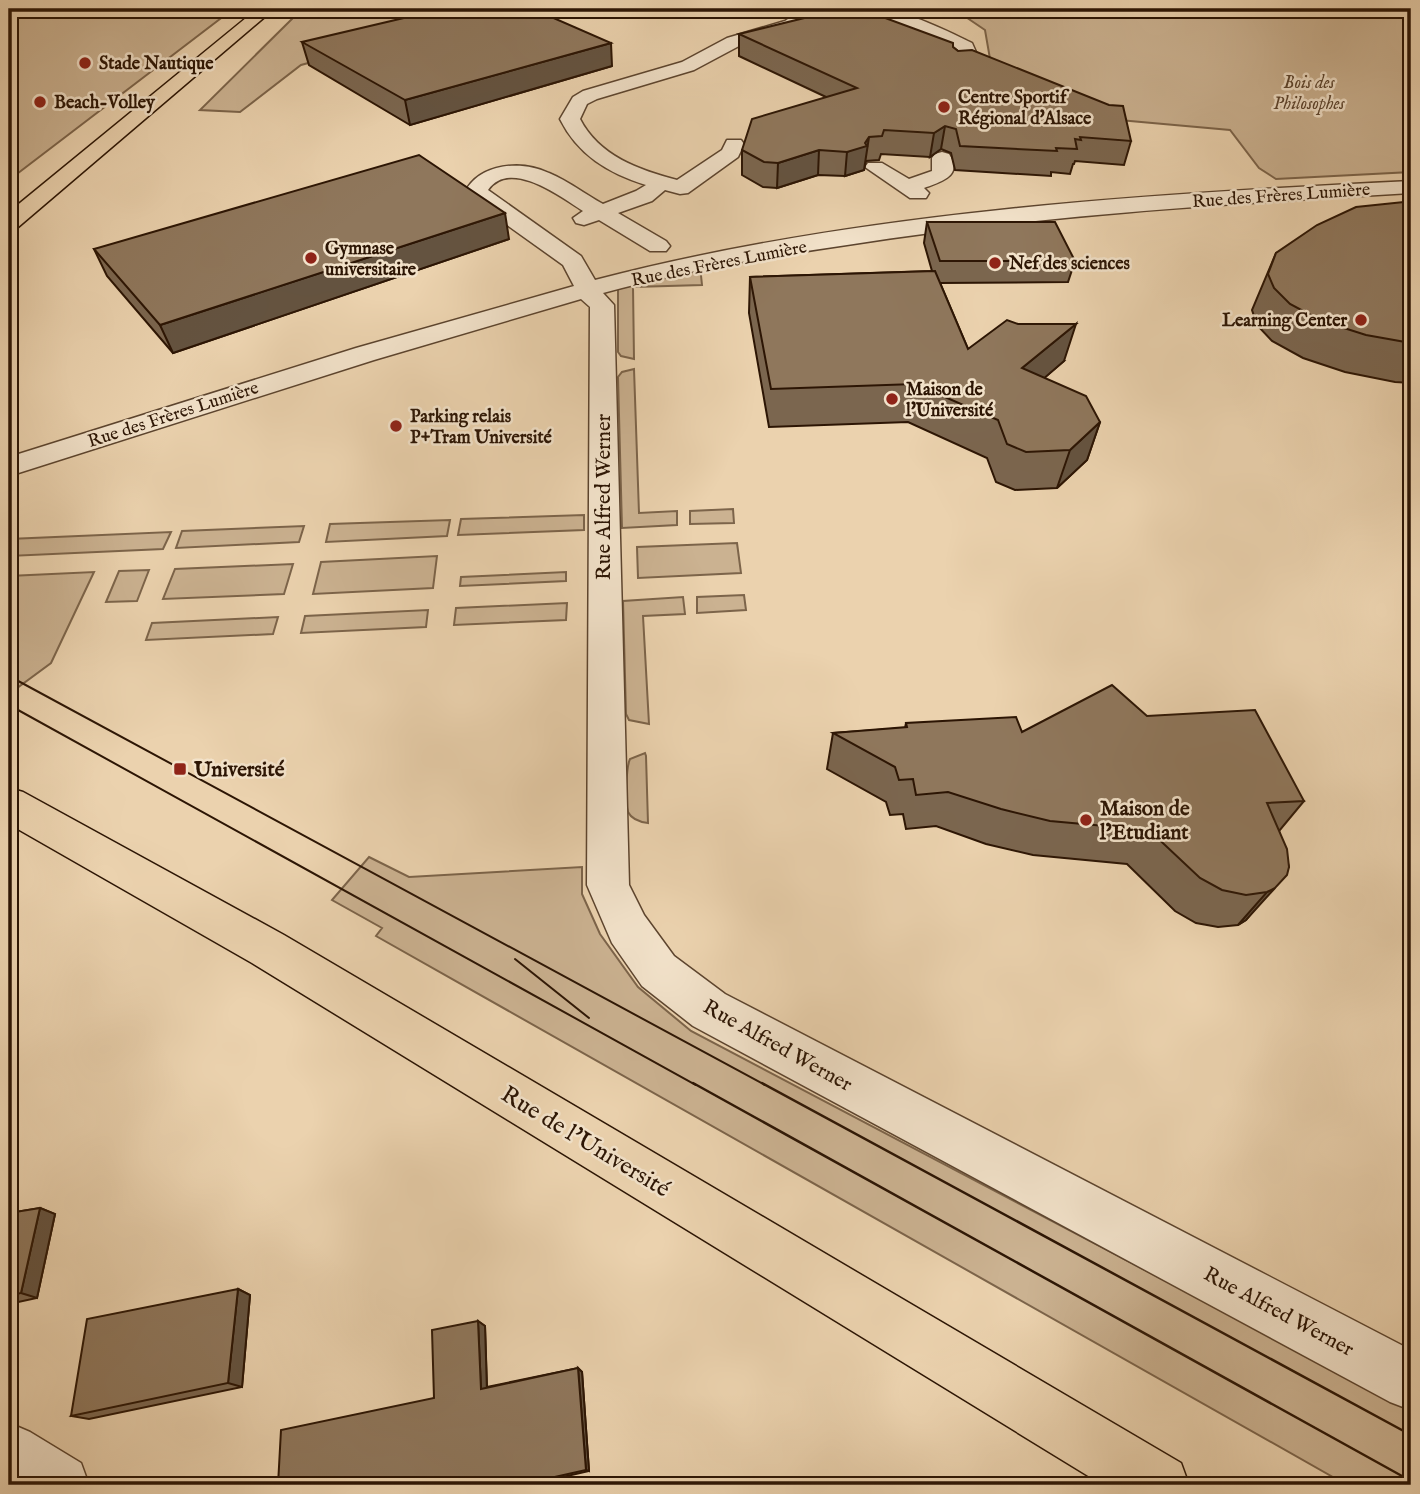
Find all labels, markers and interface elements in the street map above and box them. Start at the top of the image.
place label: Stade Nautique [99,53,214,76]
marker: Stade Nautique [77,55,93,71]
park label: Bois des Philosophes [1273,72,1346,116]
place label: Centre Sportif Régional d'Alsace [958,87,1092,131]
place label: Beach-Volley [54,92,156,115]
marker: Beach-Volley [32,94,48,110]
marker: Centre Sportif Régional d'Alsace [936,99,952,115]
street label: Rue des Frères Lumière [1191,179,1371,214]
street label: Rue des Frères Lumière [630,236,809,293]
place label: Gymnase universitaire [325,238,417,282]
marker: Gymnase universitaire [303,250,319,266]
place label: Nef des sciences [1008,253,1131,276]
marker: Nef des sciences [987,255,1003,271]
place label: Learning Center [1222,310,1347,333]
marker: Learning Center [1353,312,1369,328]
street label: Rue des Frères Lumière [85,377,262,454]
place label: Maison de l'Université [905,379,994,423]
marker: Maison de l'Université [884,391,900,407]
place label: Parking relais P+Tram Université [410,406,553,450]
street label: Rue Alfred Werner [591,413,618,580]
marker: Parking relais P+Tram Université [388,418,404,434]
place label: Université [193,757,285,784]
marker: Université [172,761,188,777]
place label: Maison de l’Etudiant [1099,796,1190,847]
marker: Maison de l’Etudiant [1078,812,1094,828]
street label: Rue Alfred Werner [698,994,857,1099]
street label: Rue de l'Université [495,1080,676,1205]
street label: Rue Alfred Werner [1198,1261,1358,1363]

